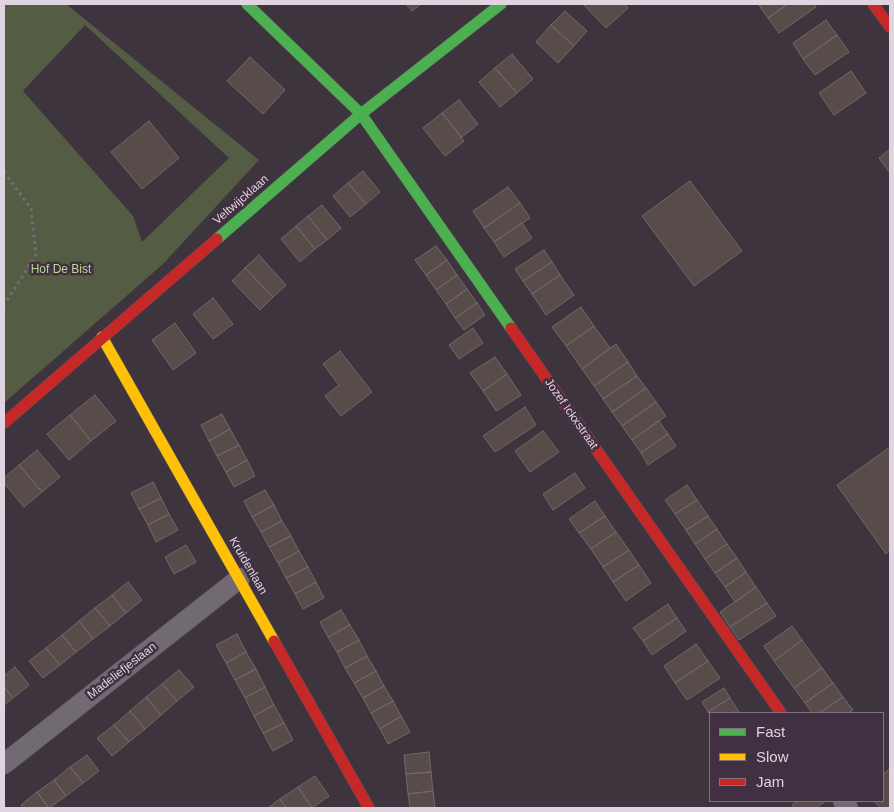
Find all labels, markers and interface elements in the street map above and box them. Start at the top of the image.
street label: Veltwijcklaan [210,172,272,228]
park label: Hof De Bist [31,263,91,277]
street label: Jozef Ickxstraat [541,376,601,452]
street label: Kruidenlaan [226,535,270,597]
street label: Madeliefjeslaan [85,640,159,702]
legend [709,712,884,802]
text: Fast [756,723,785,740]
text: Slow [756,748,789,765]
text: Jam [756,773,784,790]

